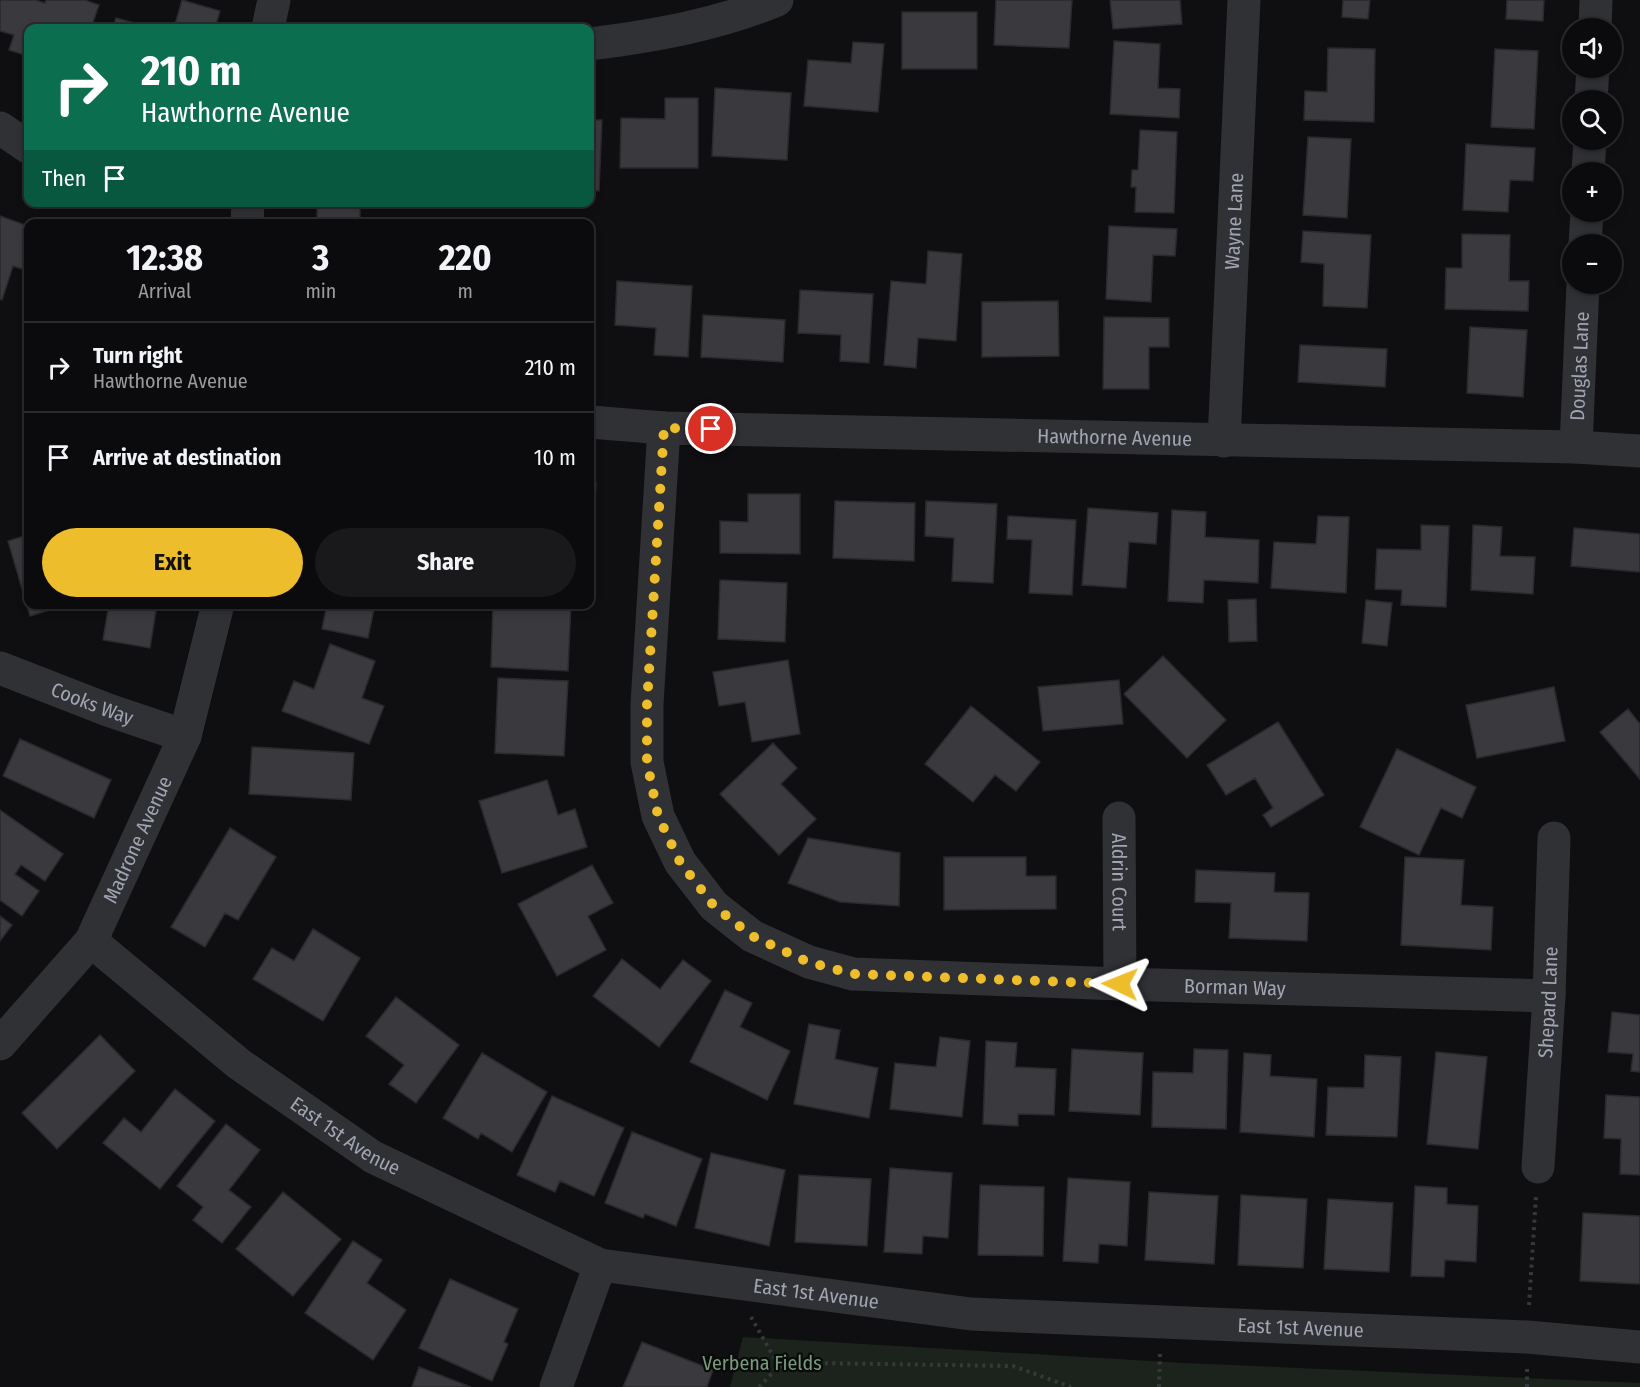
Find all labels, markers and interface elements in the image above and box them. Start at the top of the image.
map controls [1562,18,1622,294]
button: sound [1562,18,1622,78]
text: 210 m [141,46,241,96]
icon: right [42,48,120,126]
button: search [1562,90,1622,150]
text: Hawthorne Avenue [141,97,350,129]
icon: arrive [98,162,131,195]
button: + [1562,162,1622,222]
text: Then [42,165,86,192]
street label: Wayne Lane [1220,172,1248,270]
button: − [1562,234,1622,294]
text: 12:38 [126,236,203,280]
text: 3 [312,236,329,280]
text: 220 [439,236,492,280]
text: Arrival [138,279,191,303]
text: min [305,279,336,303]
text: m [457,279,473,303]
street label: Douglas Lane [1565,311,1594,421]
text: Turn right [93,342,182,369]
icon: right [42,351,75,384]
text: 210 m [525,354,576,381]
text: Hawthorne Avenue [93,369,248,393]
pin [685,403,736,454]
icon: arrive [694,412,727,445]
street label: Hawthorne Avenue [1037,424,1192,451]
icon: arrive [42,441,75,474]
text: Arrive at destination [93,444,281,471]
text: 10 m [534,444,576,471]
button: Exit [42,528,303,597]
button: Share [315,528,576,597]
street label: Cooks Way [48,677,137,730]
street label: Madrone Avenue [98,772,177,907]
street label: Aldrin Court [1107,833,1132,932]
street label: Shepard Lane [1533,946,1563,1059]
position arrow [1088,952,1152,1016]
street label: Borman Way [1184,974,1286,1001]
street label: East 1st Avenue [286,1091,404,1180]
street label: East 1st Avenue [752,1273,880,1314]
street label: East 1st Avenue [1237,1313,1364,1342]
park label: Verbena Fields [702,1351,822,1375]

